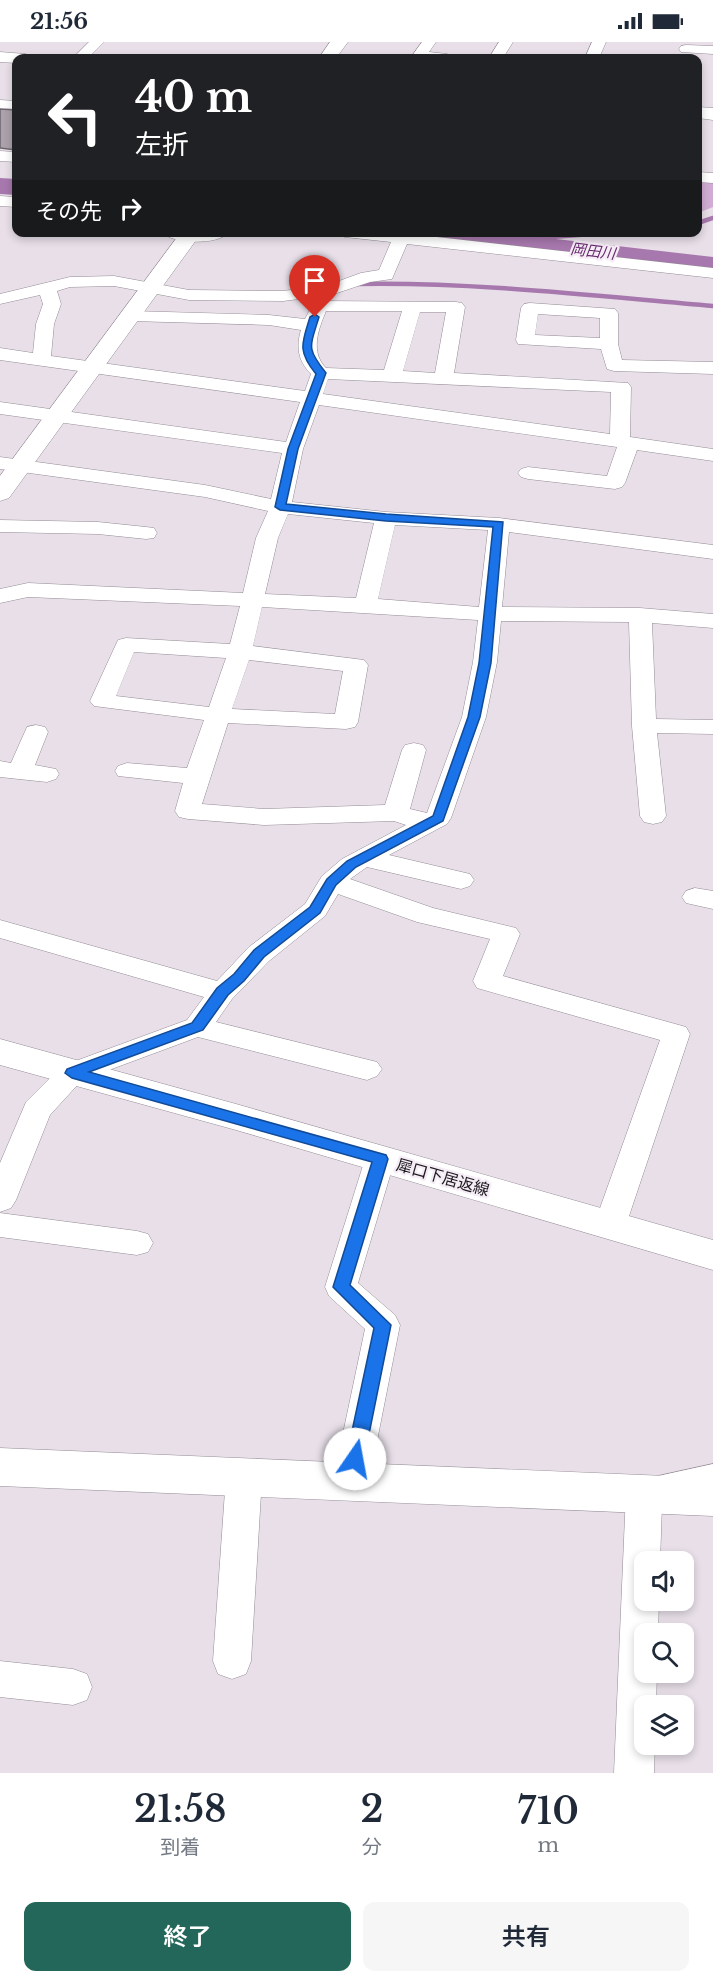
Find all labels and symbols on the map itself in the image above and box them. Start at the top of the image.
water label: 岡田川 [570,239,618,263]
pin [289,255,340,317]
street label: 犀口下居返線 [394,1154,492,1200]
position arrow [323,1427,387,1491]

